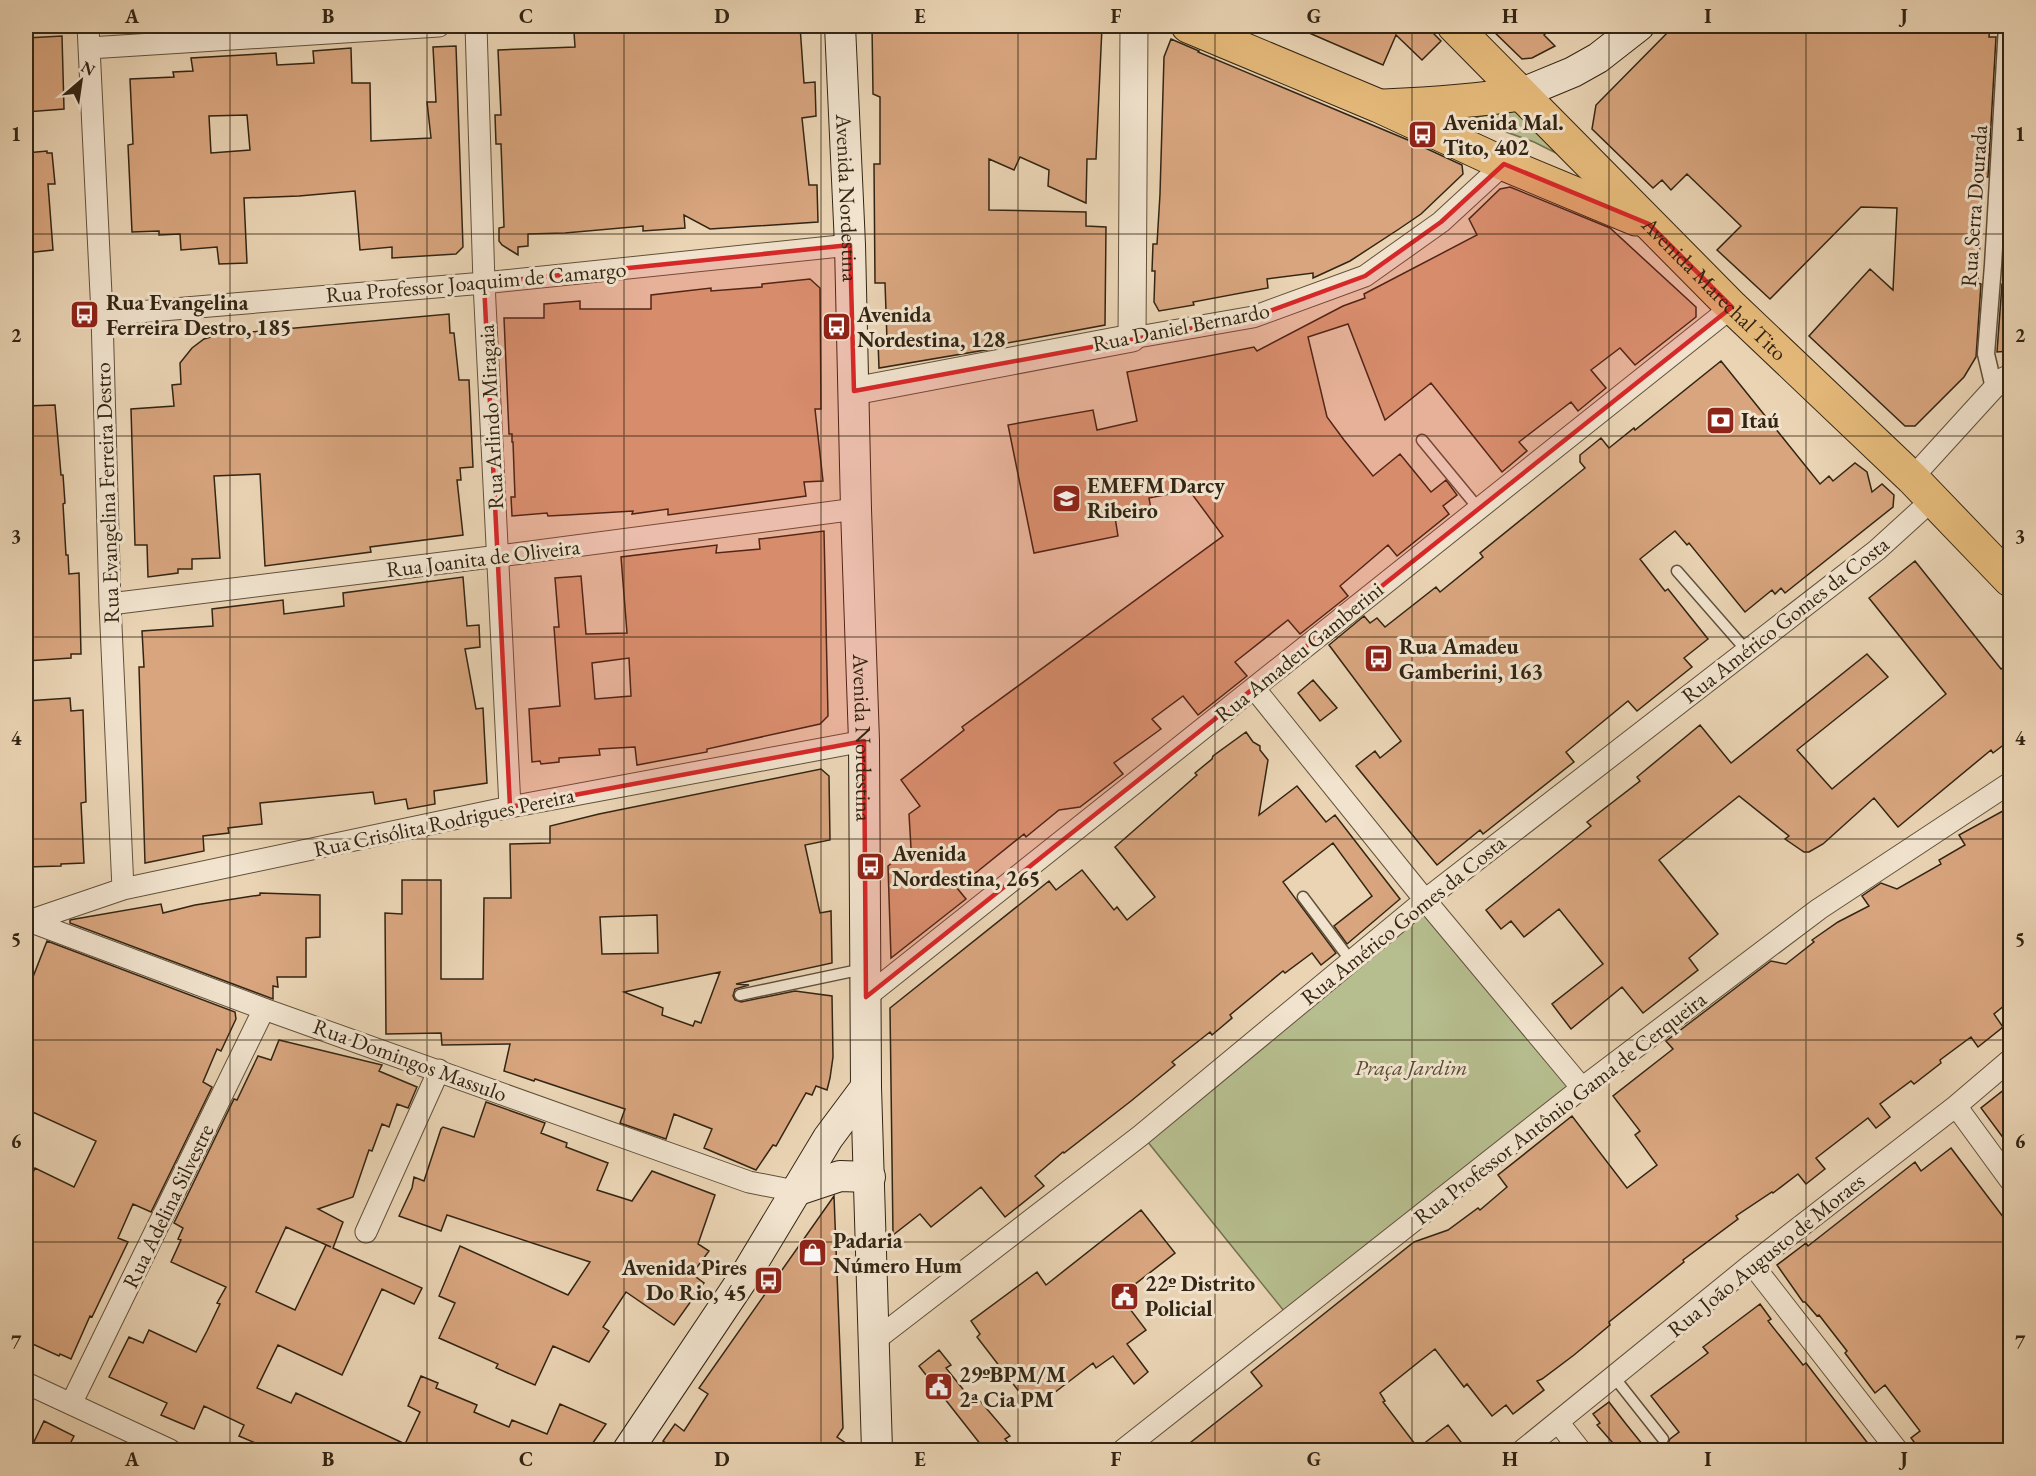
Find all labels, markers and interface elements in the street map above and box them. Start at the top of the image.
text: A [124,3,140,29]
text: B [322,3,334,29]
text: C [519,3,533,29]
text: D [714,3,730,29]
text: E [914,3,926,29]
text: F [1111,3,1122,29]
text: G [1307,3,1321,29]
text: H [1502,3,1518,29]
text: I [1704,3,1712,29]
text: J [1898,3,1908,29]
north arrow [51,51,111,111]
text: N [77,56,99,81]
place label: Avenida Mal. Tito, 402 [1442,108,1564,162]
street label: Avenida Nordestina [829,112,865,282]
bus stop icon: Avenida Mal. Tito, 402 [1406,119,1438,151]
text: 1 [11,121,21,147]
text: 1 [2015,121,2025,147]
street label: Rua Serra Dourada [1954,124,1994,288]
street label: Avenida Marechal Tito [1635,209,1794,367]
street label: Rua Professor Joaquim de Camargo [324,254,628,310]
place label: Rua Evangelina Ferreira Destro, 185 [106,288,291,342]
street label: Rua Daniel Bernardo [1090,296,1272,358]
bus stop icon: Rua Evangelina Ferreira Destro, 185 [69,299,101,331]
place label: Avenida Nordestina, 128 [856,300,1005,354]
bus stop icon: Avenida Nordestina, 128 [820,311,852,343]
text: 2 [11,322,22,348]
text: 2 [2015,322,2026,348]
street label: Rua Arlindo Miragaia [472,323,510,510]
street label: Rua Evangelina Ferreira Destro [88,362,126,624]
bank icon: Itaú [1704,404,1736,436]
place label: Itaú [1741,406,1779,435]
place label: EMEFM Darcy Ribeiro [1087,471,1225,525]
school or university icon: EMEFM Darcy Ribeiro [1050,482,1082,514]
text: 3 [11,523,21,549]
text: 3 [2015,523,2025,549]
street label: Rua Américo Gomes da Costa [1675,530,1895,710]
street label: Rua Joanita de Oliveira [384,532,582,584]
street label: Rua Amadeu Gamberini [1209,575,1389,729]
place label: Rua Amadeu Gamberini, 163 [1399,632,1543,686]
bus stop icon: Rua Amadeu Gamberini, 163 [1362,643,1394,675]
street label: Avenida Nordestina [846,652,879,822]
text: 4 [11,725,22,751]
text: 4 [2015,725,2026,751]
street label: Rua Crisólita Rodrigues Pereira [311,780,577,864]
street label: Rua Américo Gomes da Costa [1295,828,1512,1012]
place label: Avenida Nordestina, 265 [891,839,1040,893]
bus stop icon: Avenida Nordestina, 265 [855,850,887,882]
text: 5 [11,926,21,952]
text: 5 [2015,926,2025,952]
street label: Rua Professor Antônio Gama de Cerqueira [1408,985,1712,1231]
street label: Rua Domingos Massulo [309,1011,511,1109]
park label: Praça Jardim [1355,1053,1467,1082]
street label: Rua Adelina Silvestre [116,1119,221,1293]
text: 6 [11,1128,22,1154]
text: 6 [2015,1128,2026,1154]
street label: Rua João Augusto de Moraes [1661,1166,1871,1344]
place label: Padaria Número Hum [833,1226,962,1280]
shop icon: Padaria Número Hum [796,1237,828,1269]
place label: Avenida Pires Do Rio, 45 [621,1253,747,1307]
bus stop icon: Avenida Pires Do Rio, 45 [752,1264,784,1296]
place label: 22º Distrito Policial [1145,1269,1255,1323]
public building icon: 22º Distrito Policial [1108,1280,1140,1312]
text: 7 [11,1329,22,1355]
text: 7 [2015,1329,2026,1355]
place label: 29ºBPM/M 2ª Cia PM [959,1360,1066,1414]
public building icon: 29ºBPM/M 2ª Cia PM [922,1371,954,1403]
text: A [124,1446,140,1472]
text: B [322,1446,334,1472]
text: C [519,1446,533,1472]
text: D [714,1446,730,1472]
text: E [914,1446,926,1472]
text: F [1111,1446,1122,1472]
text: G [1307,1446,1321,1472]
text: H [1502,1446,1518,1472]
text: I [1704,1446,1712,1472]
text: J [1898,1446,1908,1472]

